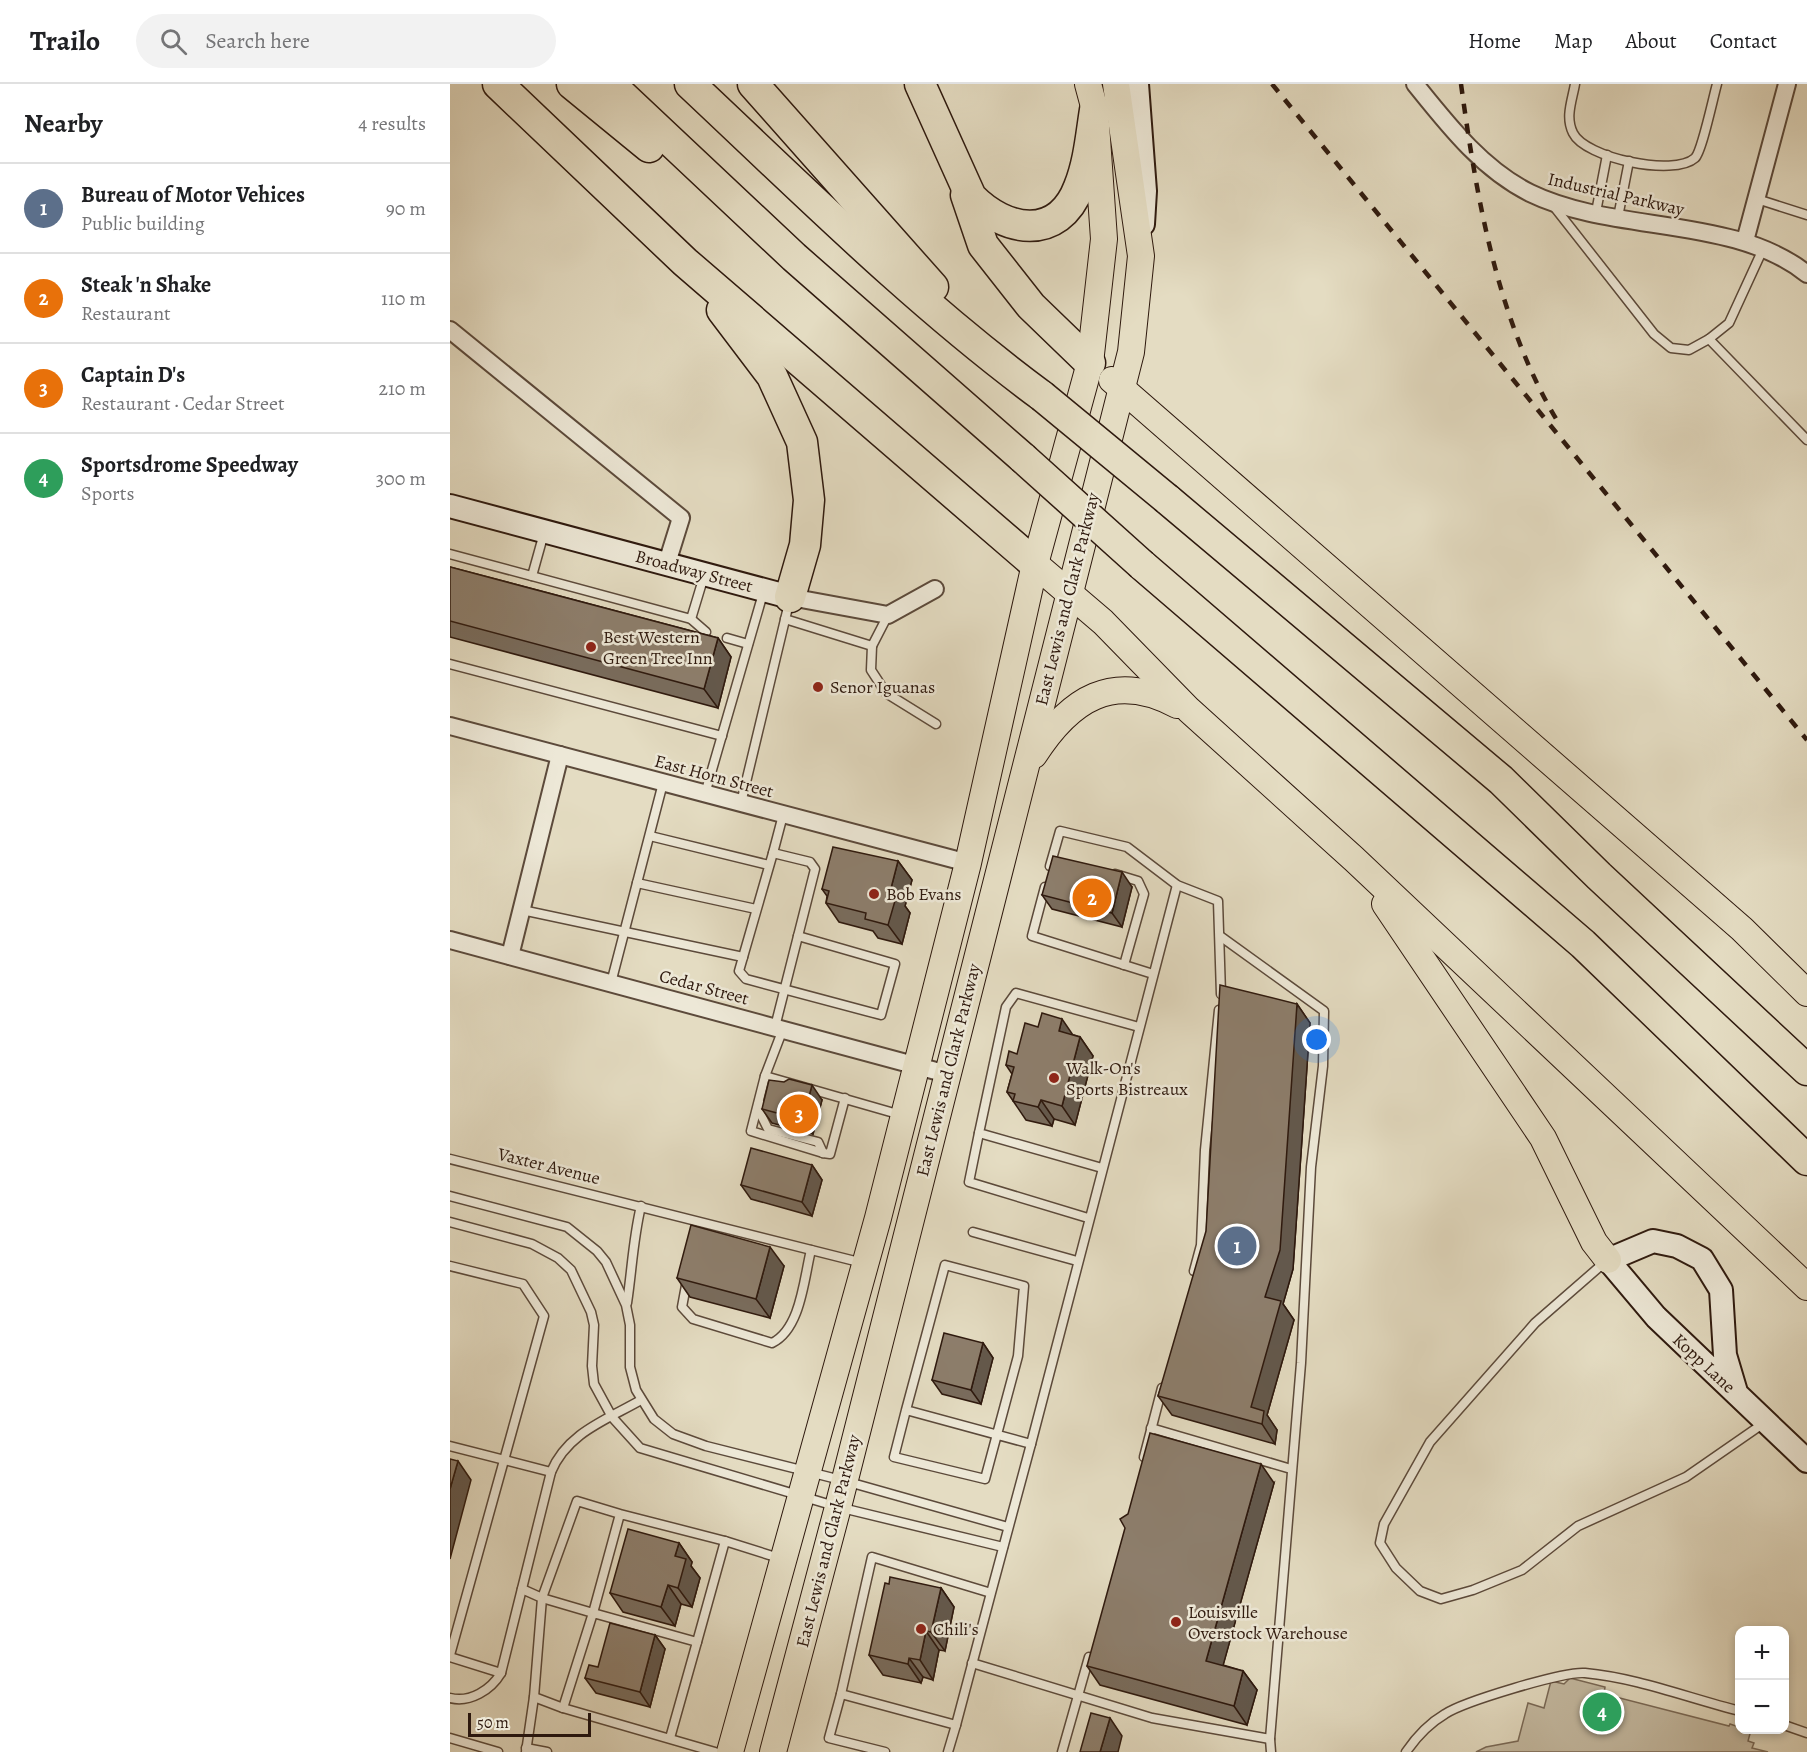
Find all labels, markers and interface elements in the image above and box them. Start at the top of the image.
search box [136,14,556,68]
text: Trailo [30,22,100,60]
icon: search [157,25,190,58]
text: Search here [205,26,310,56]
text: Home [1468,27,1521,55]
text: Map [1554,27,1592,55]
text: About [1625,27,1677,55]
text: Contact [1710,27,1777,55]
text: Nearby [24,106,103,141]
text: 4 results [358,110,426,137]
street label: Industrial Parkway [1545,167,1688,222]
text: Bureau of Motor Vehices [81,180,305,210]
text: 1 [40,195,47,222]
text: 90 m [386,195,426,222]
text: Public building [81,210,205,237]
text: Steak 'n Shake [81,270,211,300]
text: 2 [39,285,48,312]
text: 110 m [381,285,426,312]
text: Restaurant [81,300,171,327]
text: Captain D's [81,360,185,390]
text: 3 [39,375,48,402]
text: 210 m [378,375,426,402]
text: Restaurant · Cedar Street [81,390,285,417]
text: Sportsdrome Speedway [81,450,298,480]
text: 4 [39,465,48,492]
text: 300 m [376,465,426,492]
text: Sports [81,480,134,507]
street label: East Lewis and Clark Parkway [1029,489,1105,708]
street label: Broadway Street [633,544,755,598]
place label: Best Western Green Tree Inn [603,625,713,670]
marker: Best Western Green Tree Inn [584,640,598,654]
place label: Senor Iguanas [830,675,935,699]
marker: Senor Iguanas [811,680,825,694]
street label: East Horn Street [652,749,776,803]
pin: 2 [1072,876,1112,920]
place label: Bob Evans [886,882,962,906]
marker: Bob Evans [867,887,881,901]
street label: East Lewis and Clark Parkway [910,960,986,1179]
street label: Cedar Street [657,964,751,1010]
your location [1302,1025,1331,1054]
place label: Walk-On's Sports Bistreaux [1065,1056,1188,1101]
marker: Walk-On's Sports Bistreaux [1047,1071,1061,1085]
pin: 3 [780,1092,818,1136]
street label: Vaxter Avenue [494,1141,603,1190]
pin: 1 [1218,1224,1256,1268]
street label: Kopp Lane [1667,1328,1741,1398]
street label: East Lewis and Clark Parkway [790,1431,866,1650]
place label: Louisville Overstock Warehouse [1188,1600,1348,1645]
marker: Louisville Overstock Warehouse [1169,1615,1183,1629]
place label: Chili's [933,1617,979,1641]
marker: Chili's [914,1622,928,1636]
map controls [1735,1626,1789,1734]
button: + [1735,1626,1789,1680]
button: − [1735,1680,1789,1734]
pin: 4 [1582,1690,1622,1734]
scale bar [468,1710,591,1738]
text: 50 m [477,1712,509,1734]

